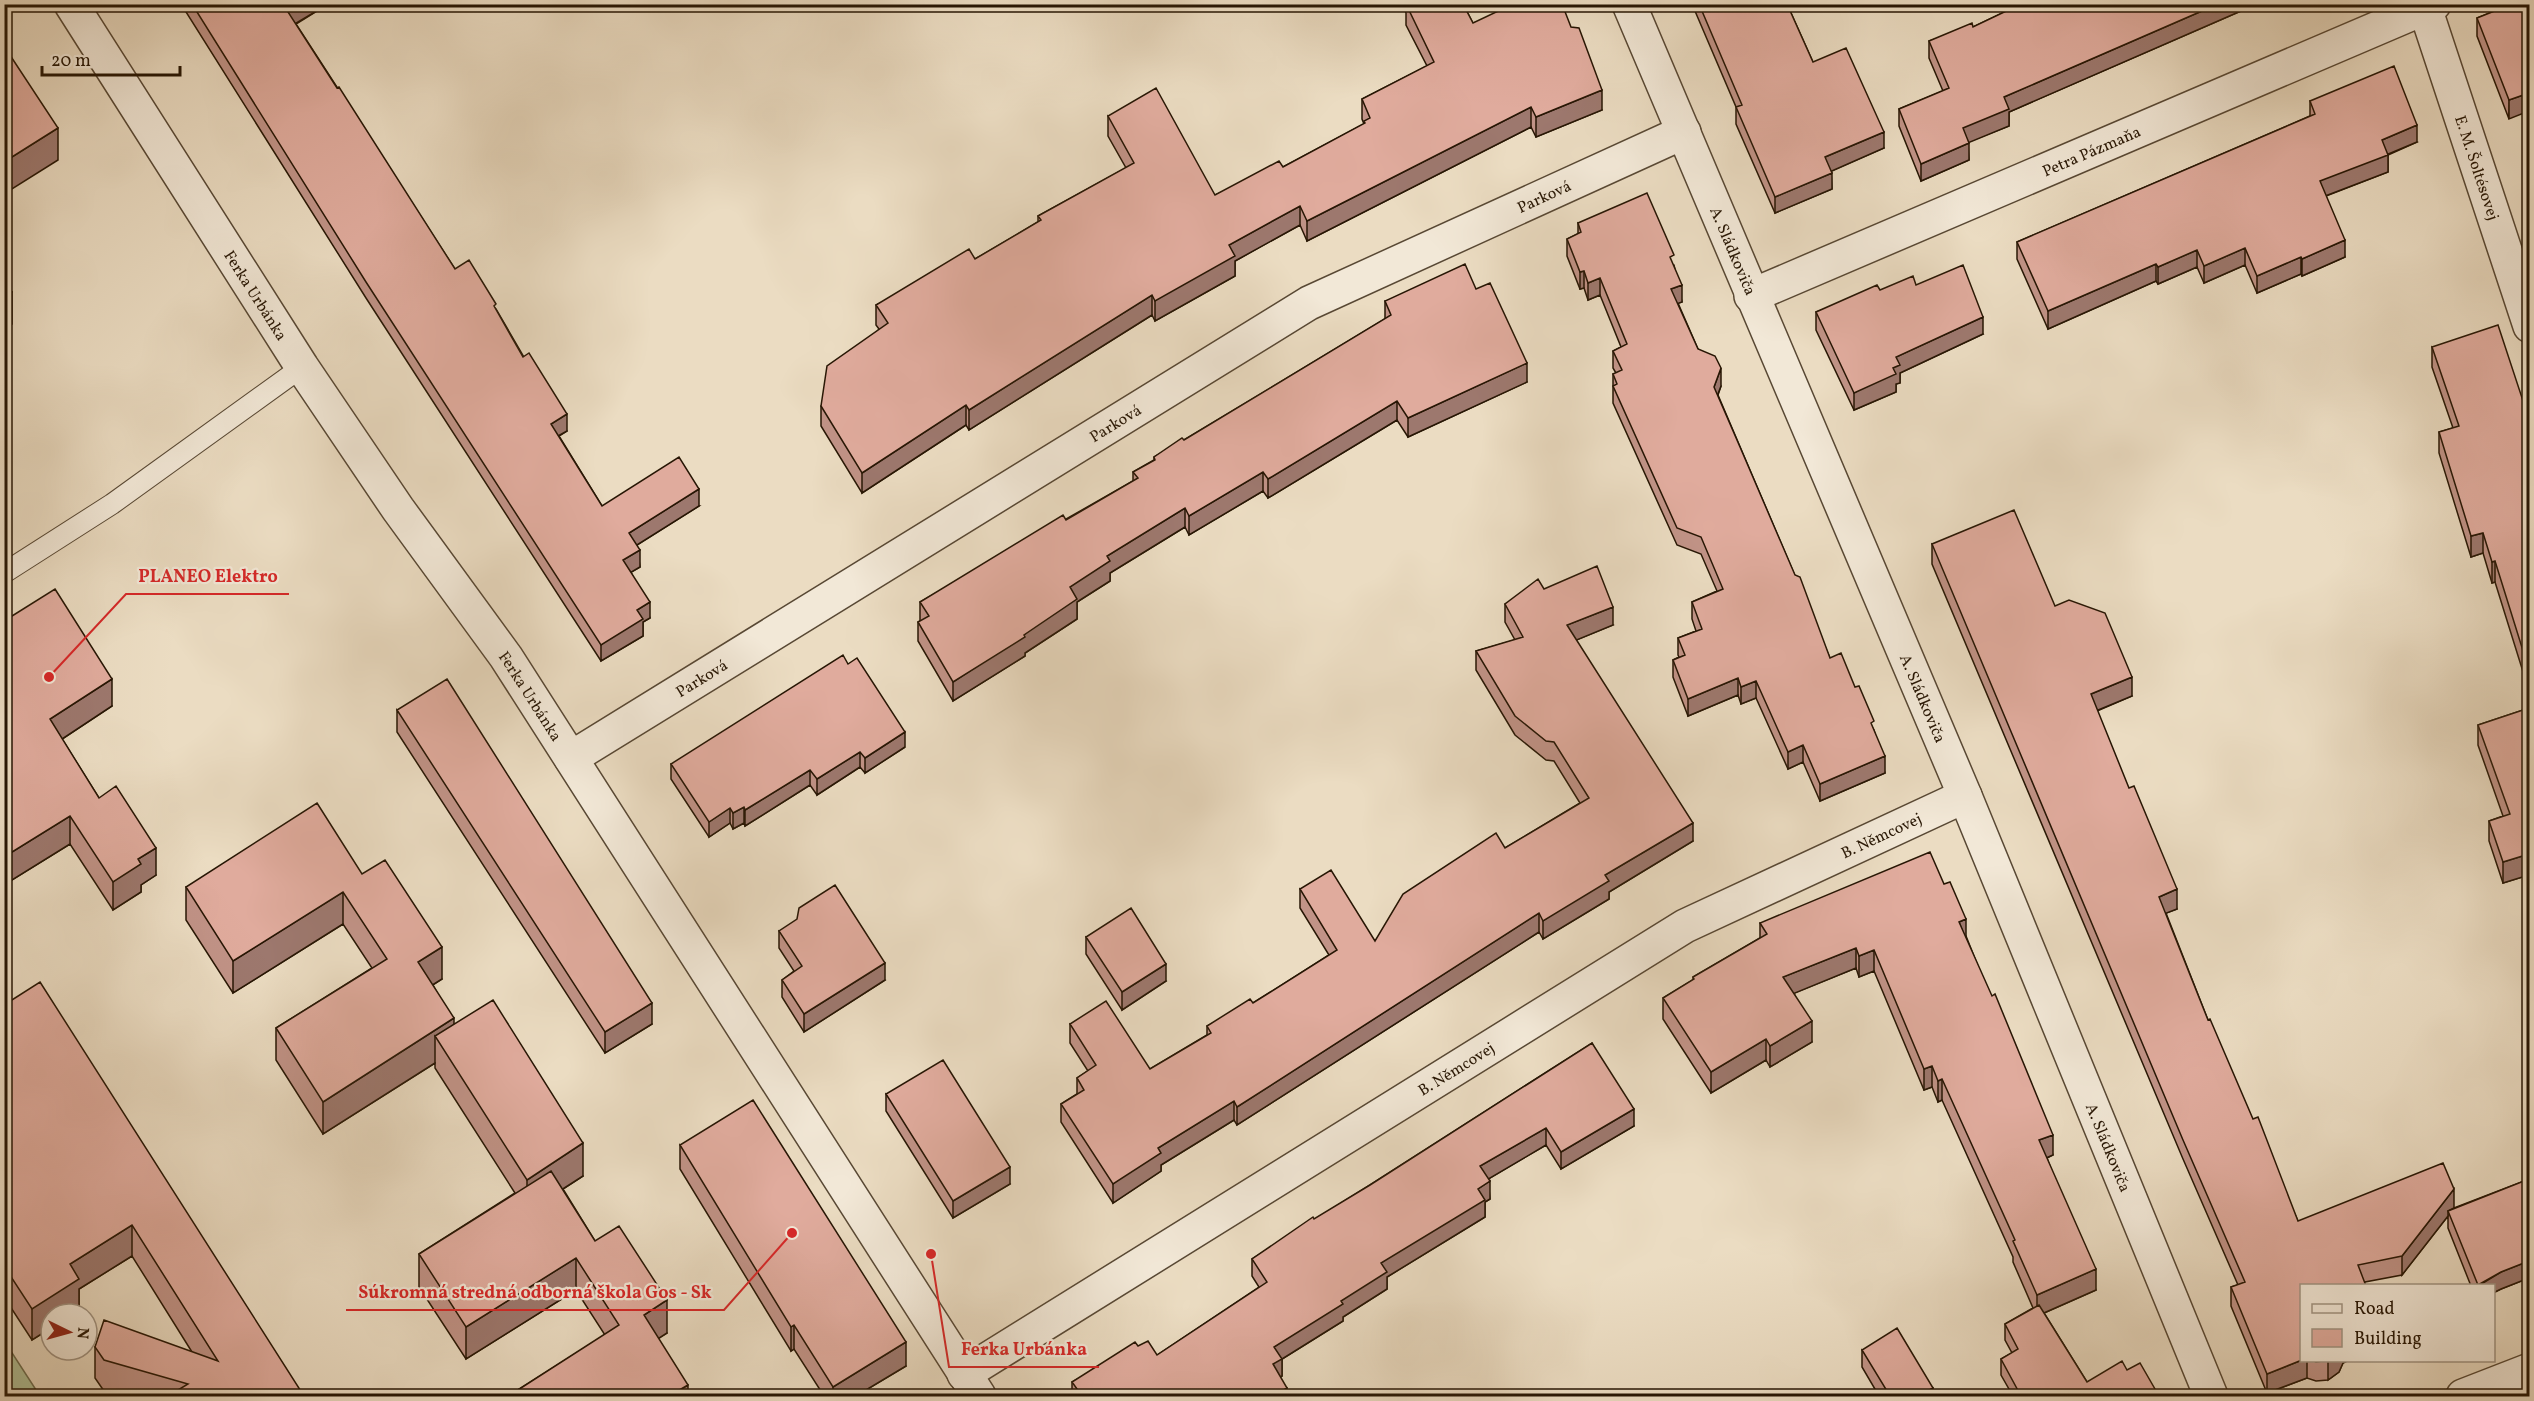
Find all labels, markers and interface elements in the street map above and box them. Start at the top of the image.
scale bar [42,39,180,77]
text: 20 m [51,49,91,74]
street label: E. M. Šoltésovej [2448,113,2503,223]
street label: Petra Pázmaňa [2039,122,2145,183]
street label: Parková [1514,176,1575,220]
street label: A. Sládkoviča [1703,204,1760,299]
street label: Ferka Urbánka [218,247,291,345]
street label: Parková [1086,400,1146,449]
callout: PLANEO Elektro [126,558,289,594]
text: PLANEO Elektro [138,565,278,590]
street label: Ferka Urbánka [492,647,566,746]
street label: A. Sládkoviča [1893,651,1950,747]
street label: Parková [672,655,732,704]
street label: B. Němcovej [1838,809,1926,865]
street label: B. Němcovej [1414,1038,1499,1102]
street label: A. Sládkoviča [2079,1100,2135,1196]
callout: Súkromná stredná odborná škola Gos - Sk [346,1274,724,1310]
text: Súkromná stredná odborná škola Gos - Sk [358,1281,712,1306]
legend [2300,1284,2495,1362]
text: Road [2354,1297,2395,1322]
north arrow [39,1302,99,1362]
text: N [70,1326,93,1340]
text: Building [2354,1327,2422,1352]
callout: Ferka Urbánka [949,1331,1099,1367]
text: Ferka Urbánka [961,1338,1087,1363]

